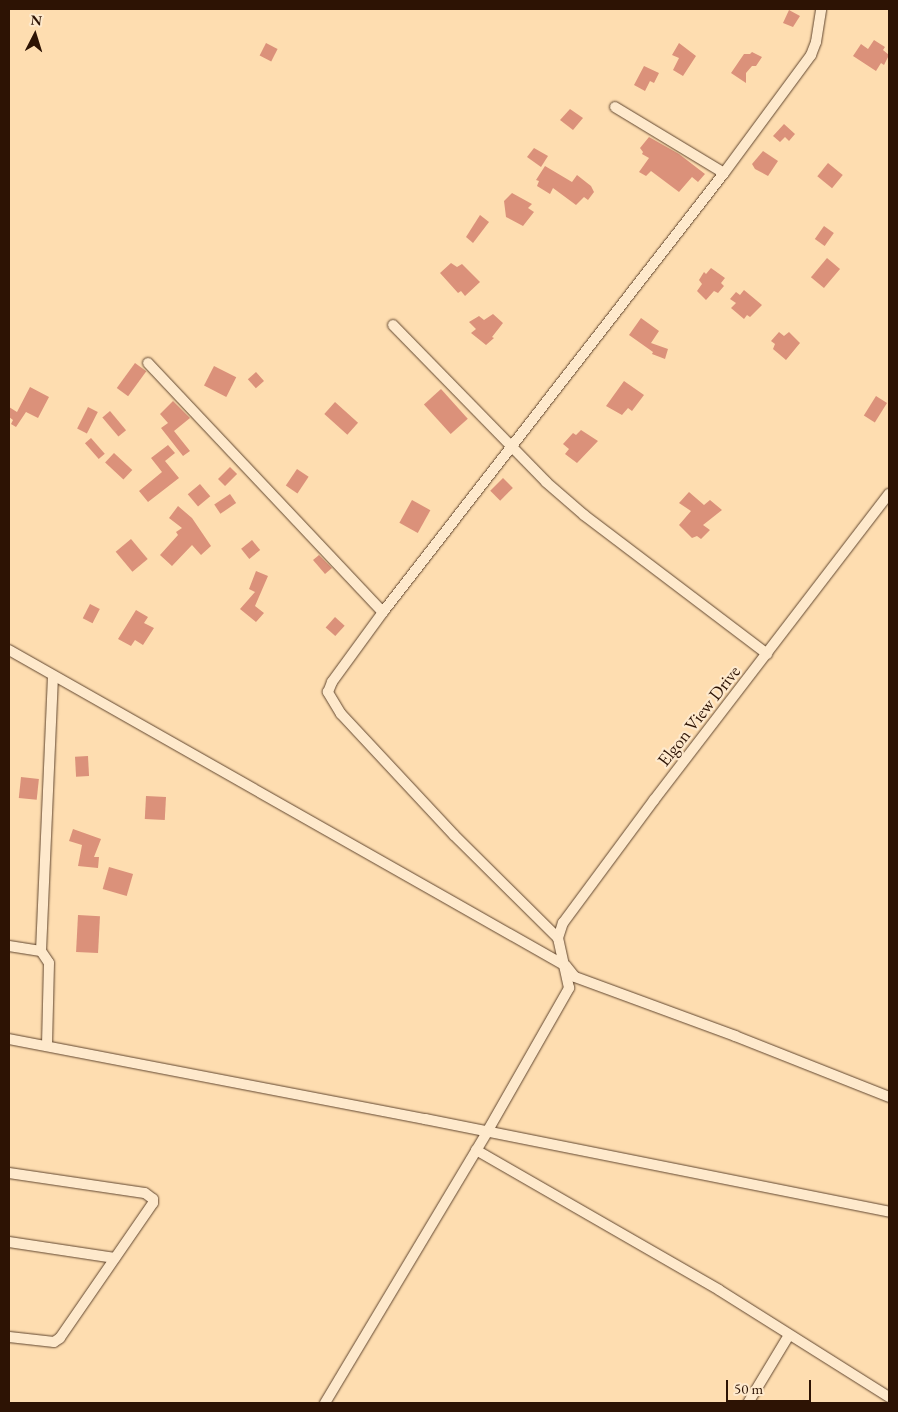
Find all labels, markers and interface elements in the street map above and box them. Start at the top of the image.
north arrow [10,10,60,60]
text: N [30,11,43,30]
street label: Elgon View Drive [653,661,745,771]
scale bar [728,1370,813,1402]
text: 50 m [734,1379,763,1398]

